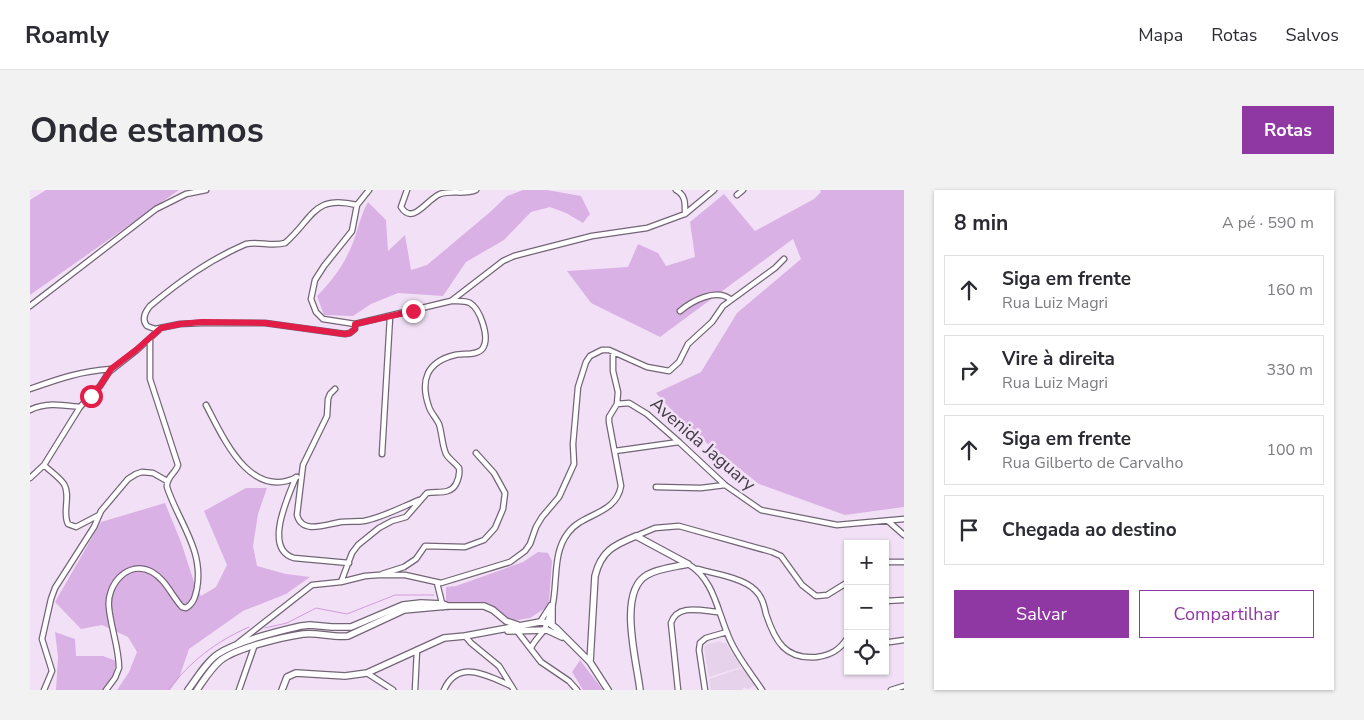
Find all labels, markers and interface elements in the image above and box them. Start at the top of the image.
text: Roamly [25,19,109,51]
text: Mapa [1138,23,1183,47]
text: Rotas [1211,23,1257,47]
text: Salvos [1285,23,1339,47]
button: Rotas [1242,106,1334,154]
text: Onde estamos [30,107,264,154]
text: 8 min [954,209,1008,237]
text: A pé · 590 m [1222,212,1314,234]
text: Siga em frente [1002,266,1131,292]
icon: ahead [955,276,983,304]
text: 160 m [1266,279,1313,301]
text: Rua Luiz Magri [1002,292,1108,314]
route end [402,300,425,323]
text: Vire à direita [1002,346,1115,372]
icon: right [955,356,983,384]
text: 330 m [1266,359,1313,381]
text: Rua Luiz Magri [1002,372,1108,394]
route start [80,385,103,408]
street label: Avenida Jaguary [645,392,761,497]
text: Siga em frente [1002,426,1131,452]
icon: ahead [955,436,983,464]
text: 100 m [1266,439,1313,461]
text: Rua Gilberto de Carvalho [1002,452,1183,474]
icon: arrive [955,516,983,544]
text: Chegada ao destino [1002,517,1177,543]
map controls [844,540,889,675]
button: + [844,540,889,585]
button: − [844,585,889,630]
button: Salvar [954,590,1129,638]
button: Compartilhar [1139,590,1314,638]
button: locate [844,630,889,675]

